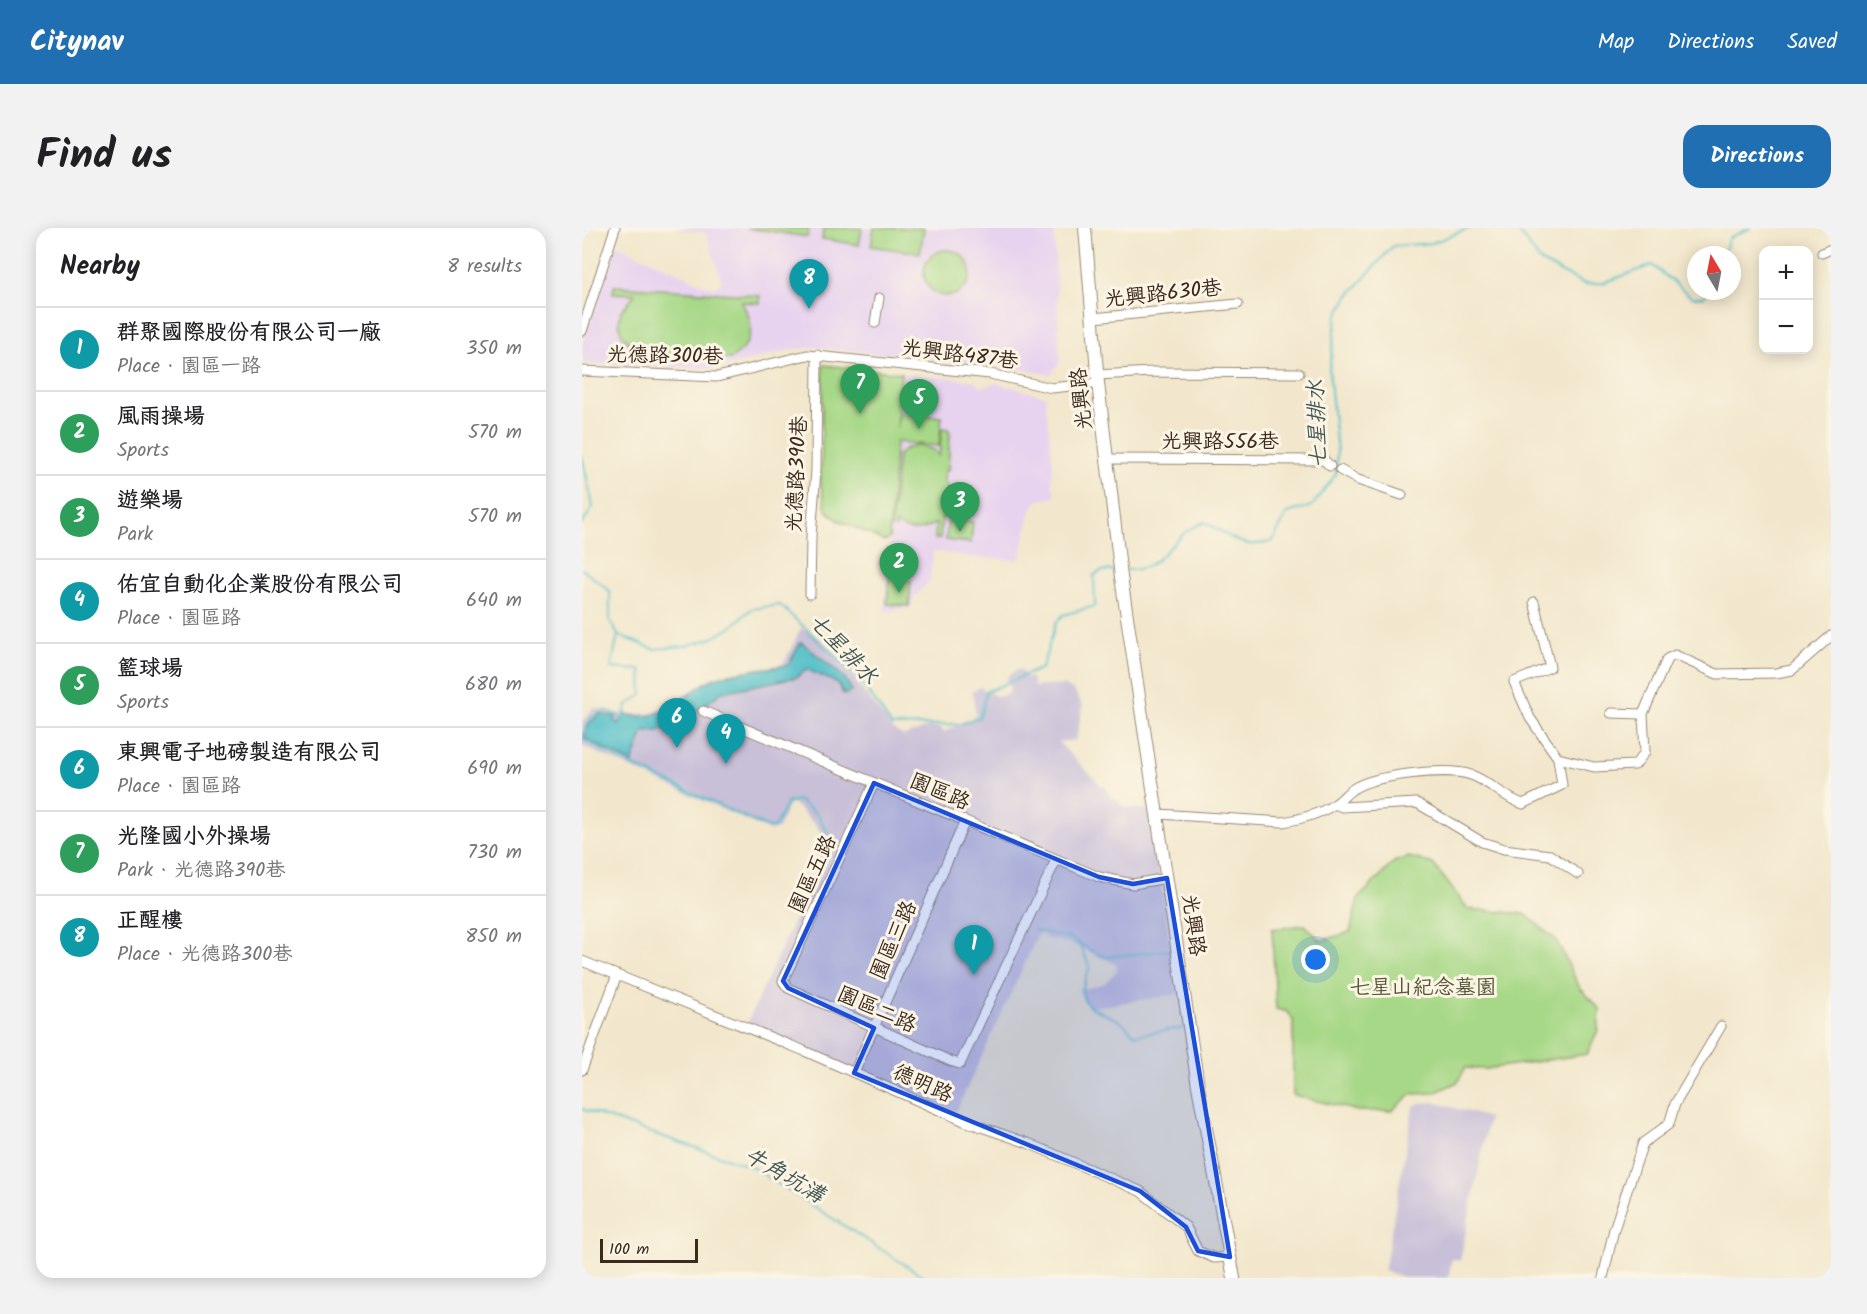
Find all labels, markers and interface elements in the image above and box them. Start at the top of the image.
text: Citynav [30,20,123,65]
text: Map [1598,26,1634,59]
text: Directions [1667,26,1754,59]
text: Saved [1787,26,1837,59]
text: Find us [36,123,172,190]
button: Directions [1683,125,1831,188]
text: Nearby [60,246,140,288]
north arrow [1687,246,1741,300]
map controls [1759,246,1813,354]
button: + [1759,246,1813,300]
text: 8 results [447,251,522,283]
pin: 8 [790,260,828,309]
street label: 光興路630巷 [1103,272,1224,317]
button: − [1759,300,1813,354]
text: 群聚國際股份有限公司一廠 [117,316,381,351]
street label: 光興路487巷 [899,332,1020,379]
text: 1 [76,333,83,365]
text: 350 m [466,333,522,365]
street label: 光德路300巷 [606,339,724,374]
text: Place · 園區一路 [117,351,261,383]
pin: 7 [840,364,880,414]
street label: 光興路 [1063,366,1102,432]
water label: 七星排水 [1299,378,1338,469]
pin: 5 [900,380,938,429]
text: 風雨操場 [117,400,205,435]
street label: 光德路390巷 [778,415,817,533]
text: 2 [74,417,85,449]
text: 570 m [468,417,522,449]
street label: 光興路556巷 [1161,426,1279,459]
text: Sports [117,435,169,467]
pin: 3 [940,482,980,532]
text: 遊樂場 [117,484,183,519]
text: 3 [74,501,85,533]
text: 570 m [468,501,522,533]
text: Park [117,519,153,551]
pin: 2 [880,544,918,593]
text: 佑宜自動化企業股份有限公司 [117,568,403,603]
text: 4 [74,585,85,617]
text: 640 m [466,585,522,617]
text: Place · 園區路 [117,603,241,635]
water label: 七星排水 [799,606,886,694]
text: 籃球場 [117,652,183,687]
text: 5 [74,669,85,701]
text: 680 m [465,669,522,701]
text: Sports [117,687,169,719]
pin: 6 [658,698,697,748]
pin: 4 [706,714,746,764]
text: 東興電子地磅製造有限公司 [117,736,381,771]
text: 6 [74,753,85,785]
text: 690 m [467,753,522,785]
street label: 園區路 [904,765,975,820]
text: Place · 園區路 [117,771,241,803]
text: 光隆國小外操場 [117,820,271,855]
street label: 園區五路 [781,830,846,920]
text: 7 [75,837,84,869]
text: 730 m [467,837,522,869]
text: Park · 光德路390巷 [117,855,285,887]
street label: 光興路 [1172,892,1213,959]
street label: 園區三路 [862,896,927,986]
text: 正醒樓 [117,904,183,939]
text: 8 [74,921,85,953]
text: 850 m [465,921,522,953]
pin: 1 [954,926,994,975]
text: Place · 光德路300巷 [117,939,292,971]
your location [1301,945,1330,974]
park label: 七星山紀念墓園 [1350,972,1497,1005]
street label: 園區二路 [831,978,921,1043]
street label: 德明路 [887,1056,958,1112]
water label: 牛角坑溝 [737,1139,832,1214]
scale bar [600,1236,698,1264]
text: 100 m [609,1237,649,1262]

